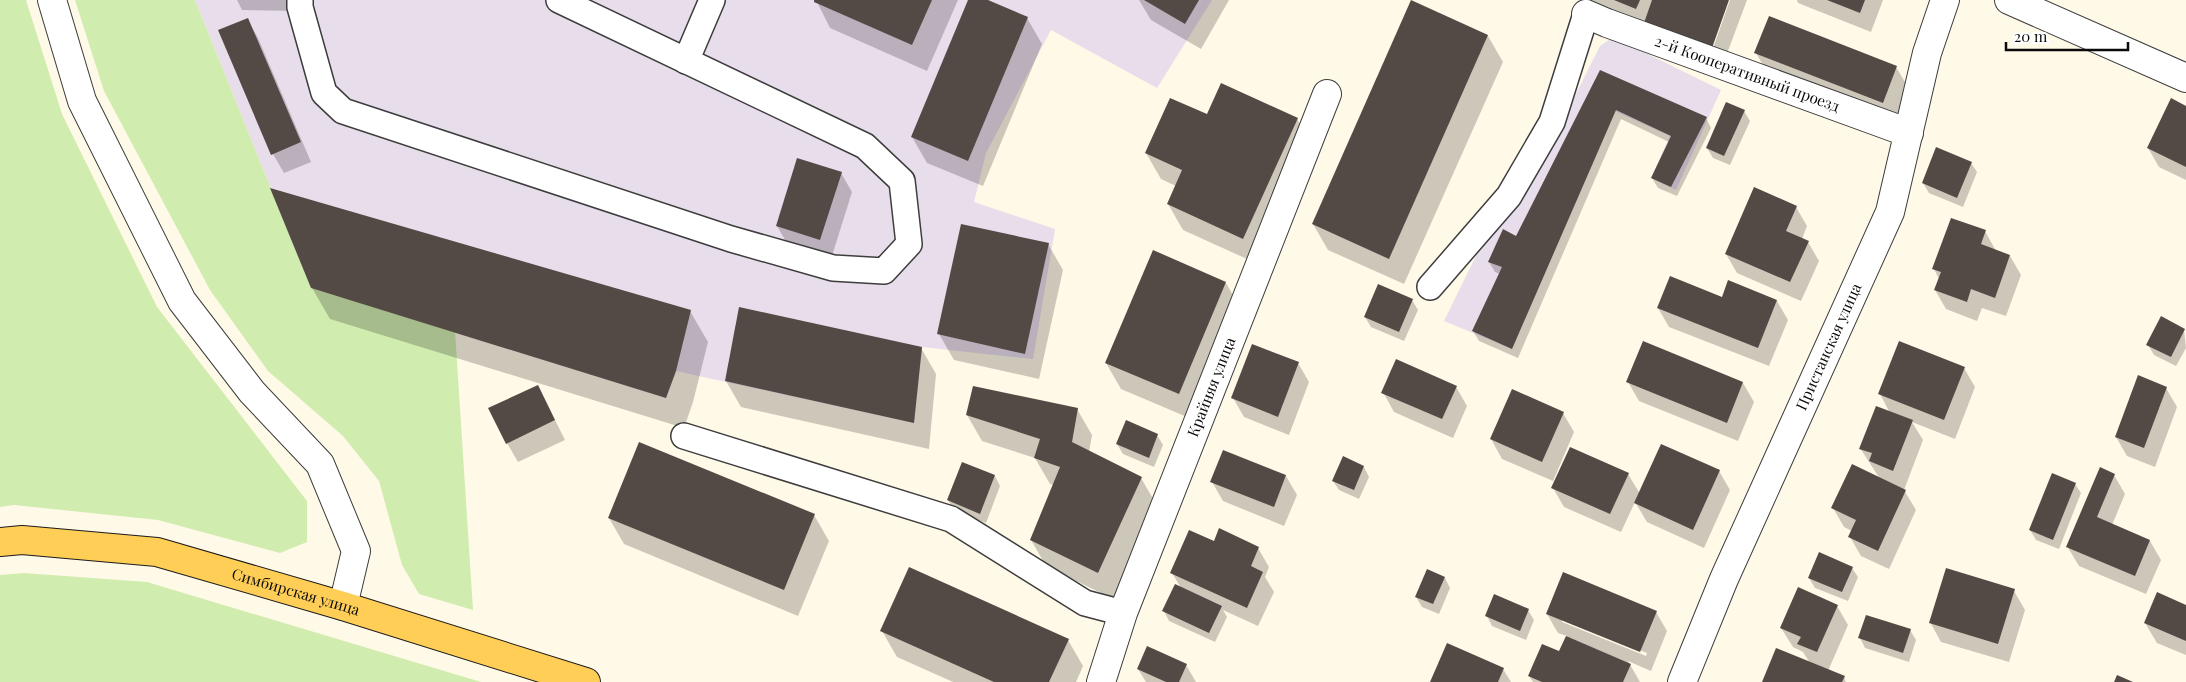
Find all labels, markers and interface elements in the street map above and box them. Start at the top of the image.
scale bar [2006,20,2128,52]
text: 20 m [2014,26,2048,46]
street label: 2-й Кооперативный проезд [1652,30,1843,116]
street label: Пристанская улица [1791,279,1866,413]
street label: Крайняя улица [1182,334,1240,440]
street label: Симбирская улица [230,563,363,620]

